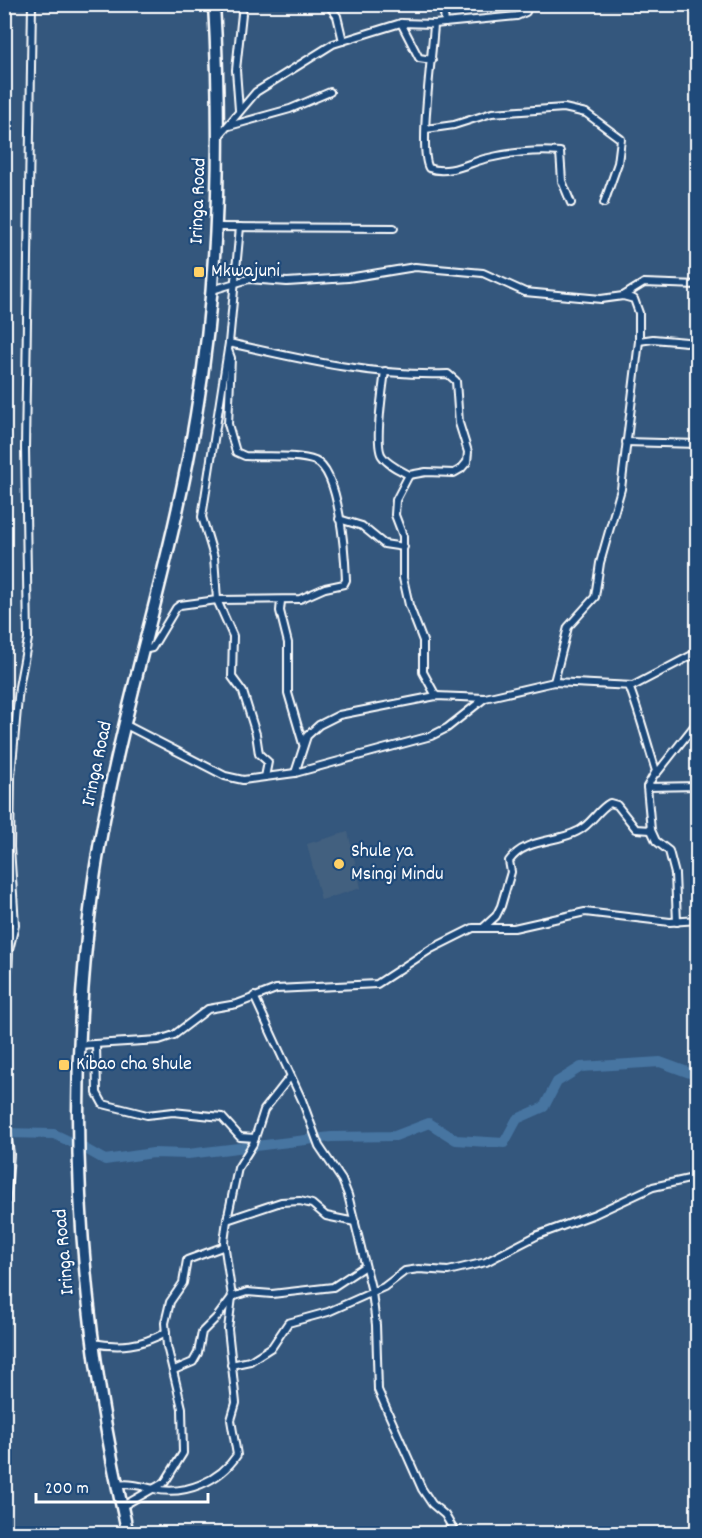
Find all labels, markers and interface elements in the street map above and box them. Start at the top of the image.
street label: Iringa Road [183,157,215,245]
place label: Mkwajuni [211,258,280,286]
marker: Mkwajuni [192,265,206,279]
street label: Iringa Road [75,719,121,809]
place label: Shule ya Msingi Mindu [351,838,444,889]
marker: Shule ya Msingi Mindu [332,857,346,871]
place label: Kibao cha Shule [76,1051,192,1079]
marker: Kibao cha Shule [57,1058,71,1072]
street label: Iringa Road [47,1208,83,1296]
scale bar [36,1466,208,1504]
text: 200 m [45,1477,89,1502]

